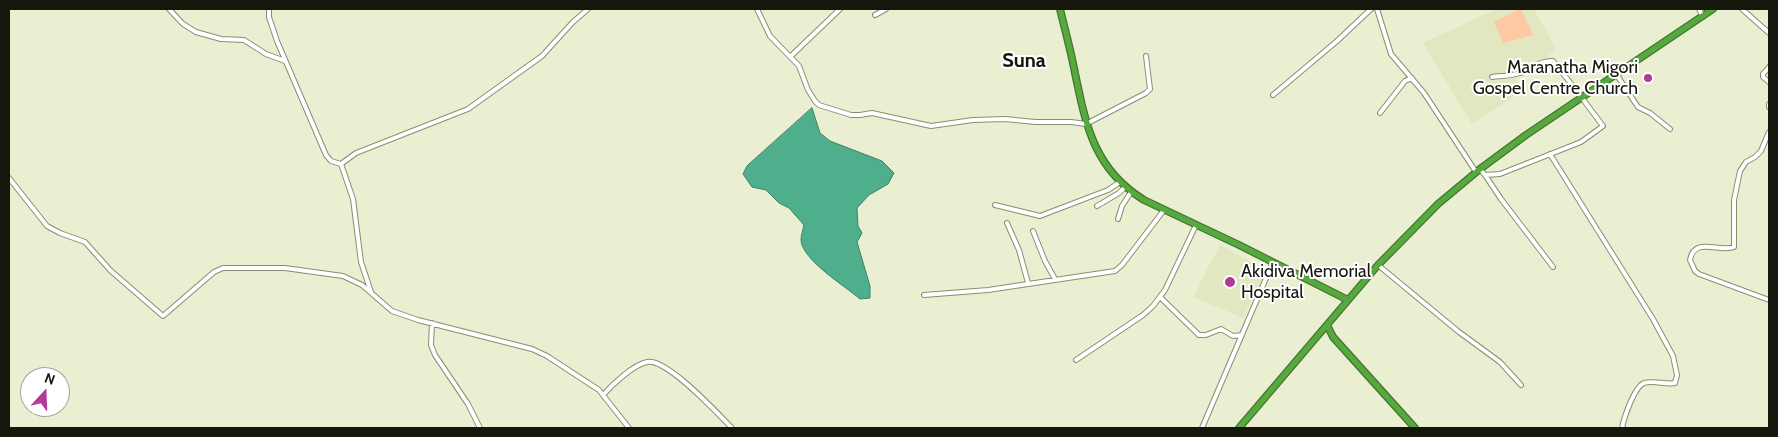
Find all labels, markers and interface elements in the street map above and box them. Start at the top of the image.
district label: Suna [1002,49,1046,73]
place label: Maranatha Migori Gospel Centre Church [1473,57,1638,100]
marker: Maranatha Migori Gospel Centre Church [1642,72,1654,84]
place label: Akidiva Memorial Hospital [1241,261,1371,304]
marker: Akidiva Memorial Hospital [1223,275,1237,289]
north arrow [20,367,70,417]
text: N [42,369,58,389]

